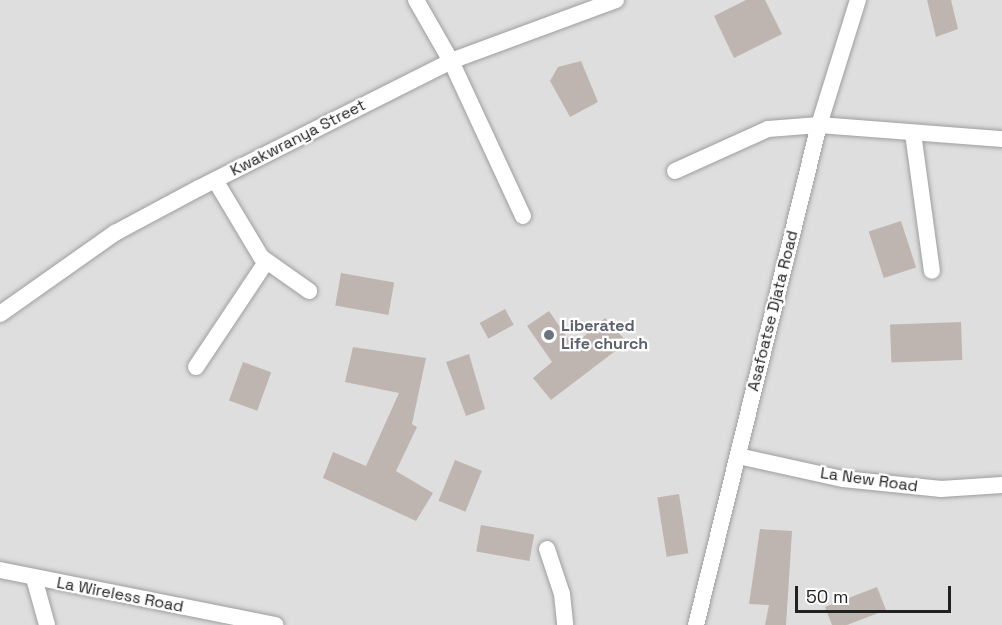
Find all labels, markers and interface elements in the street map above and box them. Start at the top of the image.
street label: Kwakwranya Street [227,96,369,180]
street label: Asafoatse Djata Road [744,229,802,393]
place label: Liberated Life church [561,316,648,354]
marker: Liberated Life church [542,328,556,342]
street label: La New Road [819,464,919,496]
street label: La Wireless Road [55,573,185,617]
scale bar [798,574,954,612]
text: 50 m [806,585,848,608]

